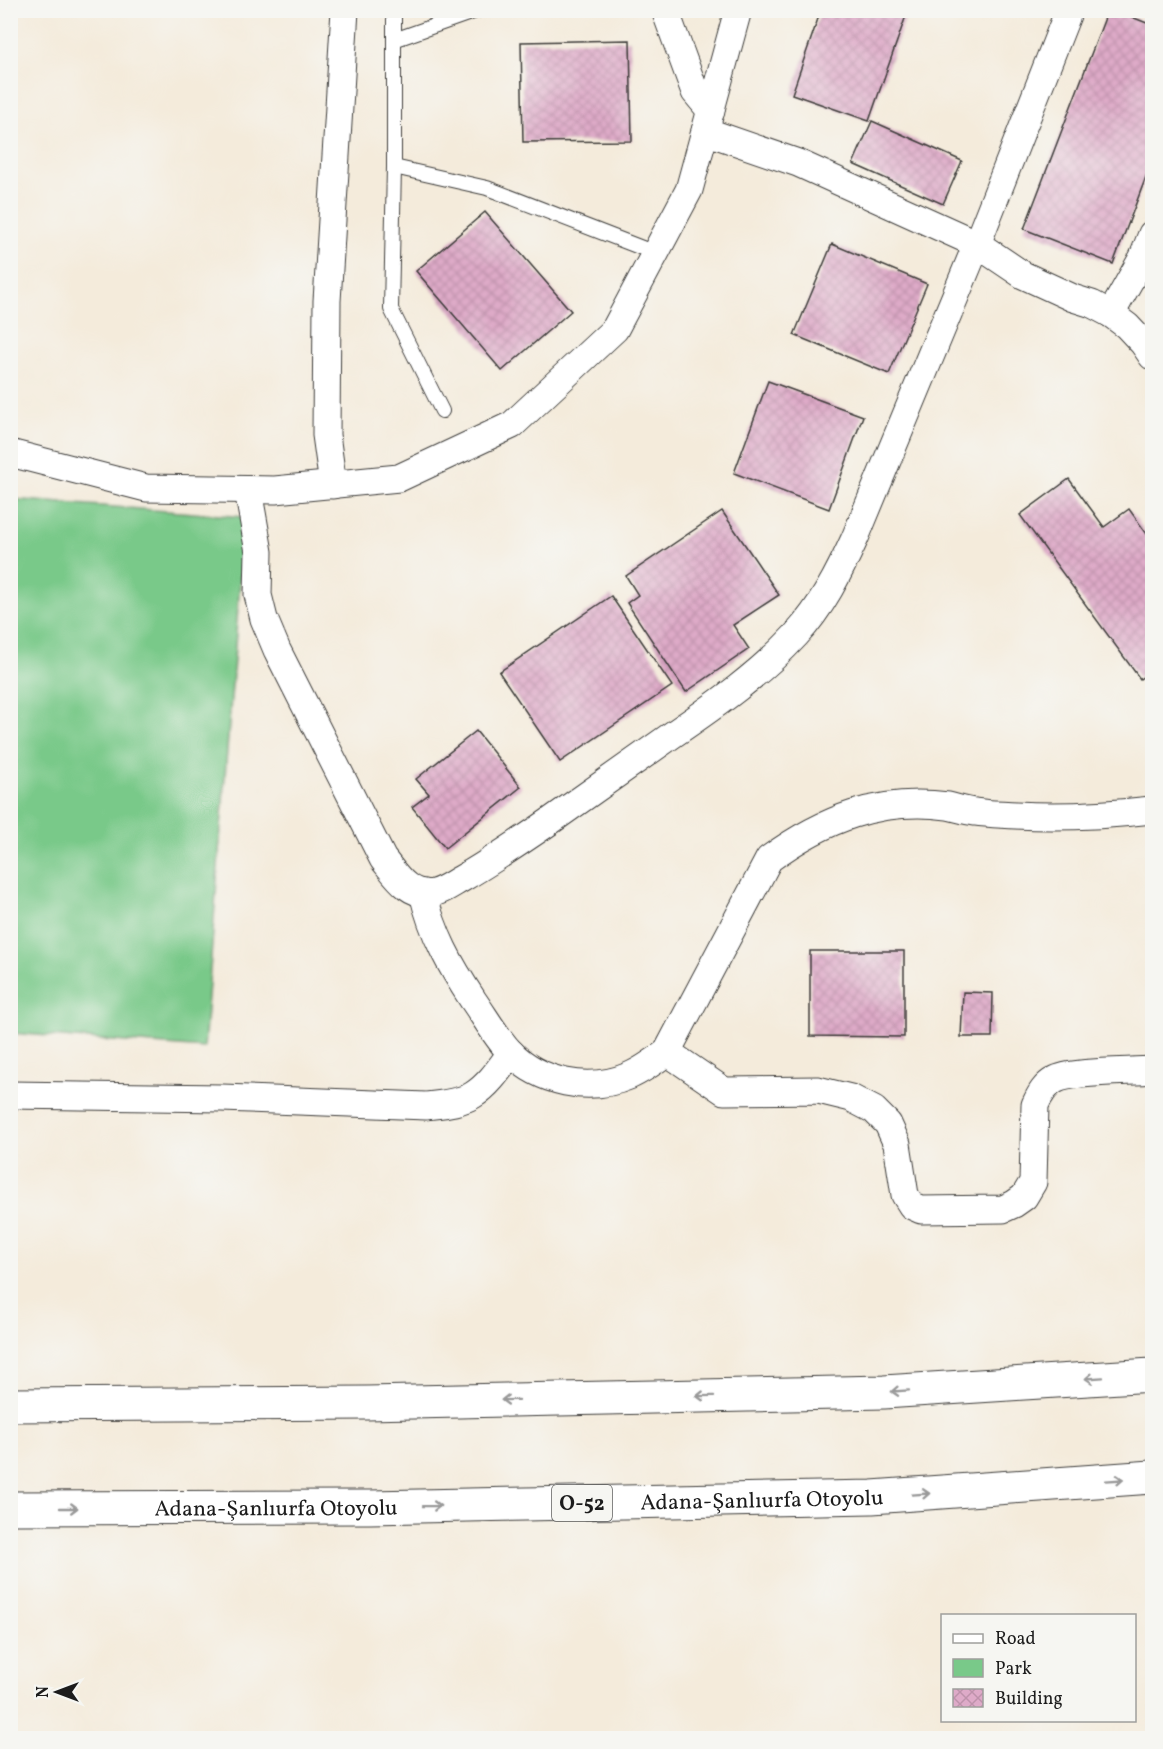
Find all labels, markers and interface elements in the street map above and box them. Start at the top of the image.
one-way arrow [1085,1373,1105,1384]
one-way arrow [890,1386,910,1397]
one-way arrow [695,1390,715,1402]
one-way arrow [500,1394,520,1406]
one-way arrow [1105,1474,1125,1485]
street label: Adana-Şanlıurfa Otoyolu [640,1483,885,1520]
road number: O-52 [552,1485,612,1521]
one-way arrow [910,1488,930,1499]
street label: Adana-Şanlıurfa Otoyolu [154,1493,398,1526]
one-way arrow [421,1500,441,1512]
one-way arrow [58,1502,78,1514]
legend [941,1614,1136,1722]
text: Road [995,1627,1036,1652]
text: Park [995,1657,1032,1682]
north arrow [27,1662,87,1722]
text: N [33,1686,55,1698]
text: Building [995,1687,1063,1712]

